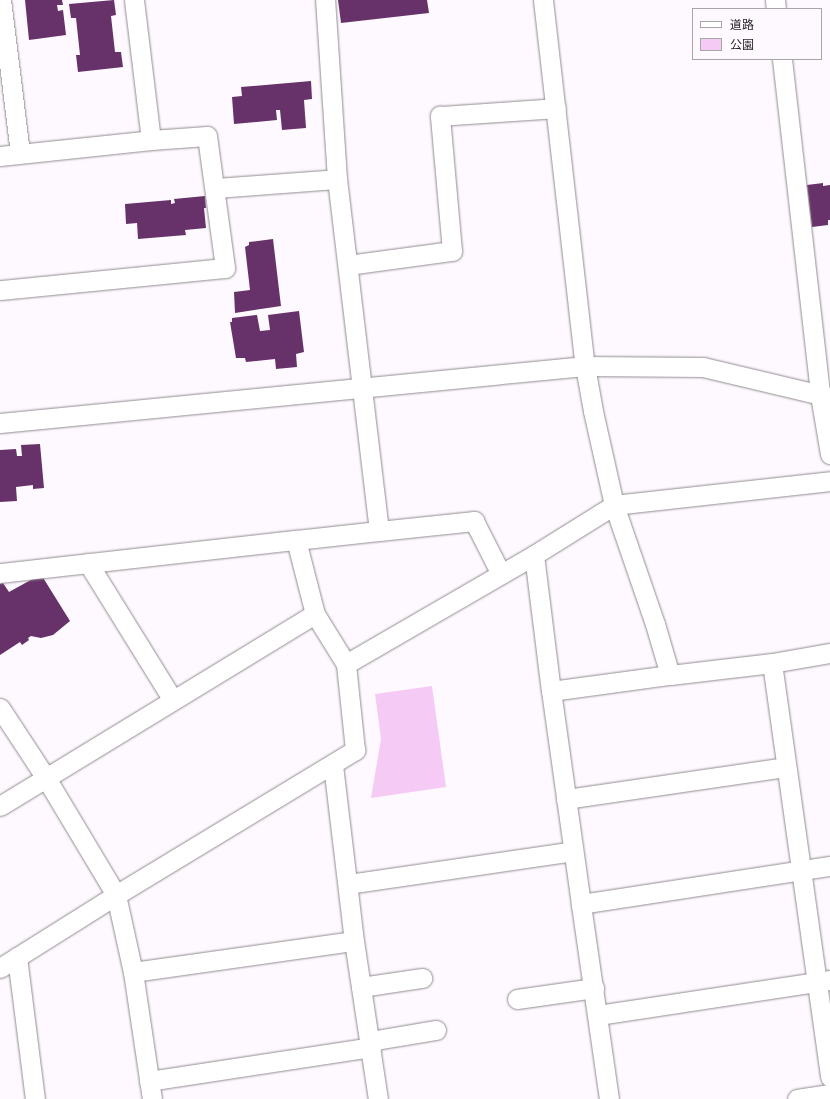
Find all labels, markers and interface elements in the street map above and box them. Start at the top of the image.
legend [692,8,822,60]
text: 道路 [730,16,754,33]
text: 公園 [730,36,754,53]

